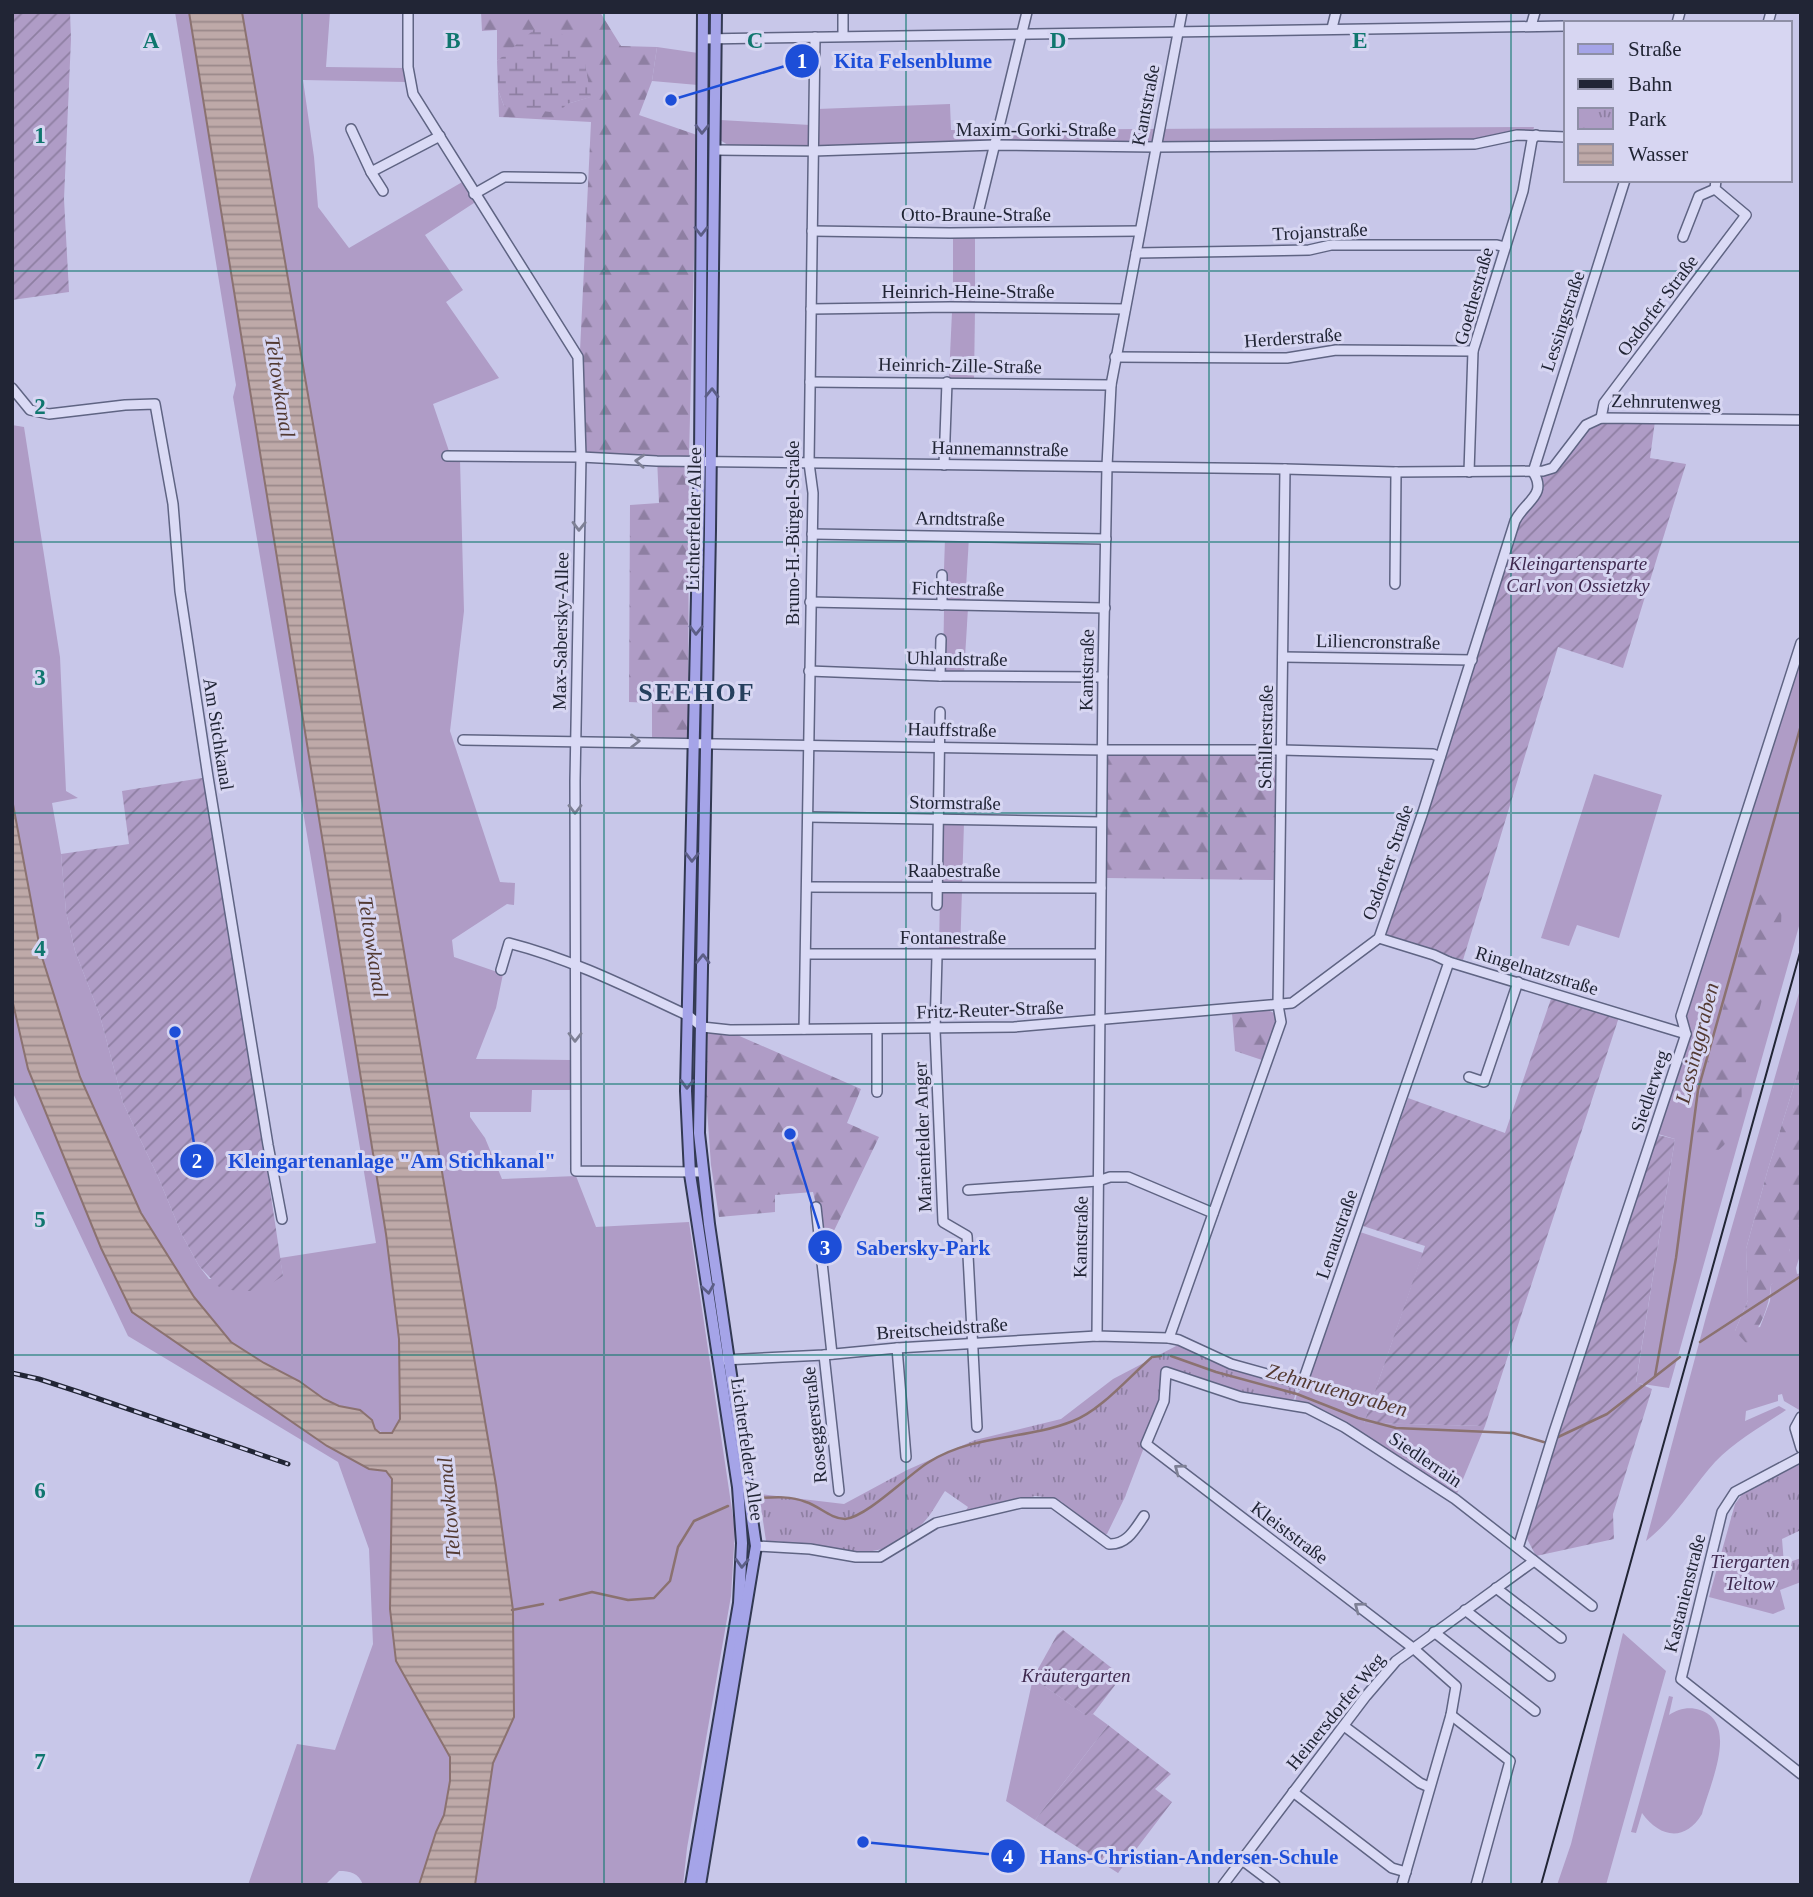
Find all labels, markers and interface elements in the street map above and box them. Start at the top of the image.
legend [1564,21,1792,182]
text: A [143,28,160,53]
text: B [445,28,461,53]
text: C [747,28,763,53]
text: D [1050,28,1066,53]
text: E [1352,28,1368,53]
text: Straße [1628,37,1682,61]
callout: Kita Felsenblume [785,40,1006,82]
text: 1 [797,49,807,73]
text: Kita Felsenblume [834,49,992,73]
street label: Kantstraße [1127,63,1164,147]
text: Bahn [1628,72,1673,96]
text: Park [1628,107,1667,131]
street label: Maxim-Gorki-Straße [956,119,1116,140]
text: 1 [34,123,46,148]
one-way arrow [694,125,710,135]
text: Wasser [1628,142,1688,166]
street label: Otto-Braune-Straße [901,204,1051,225]
street label: Trojanstraße [1272,219,1368,244]
one-way arrow [693,226,709,237]
street label: Goethestraße [1450,245,1497,347]
street label: Osdorfer Straße [1613,251,1702,360]
street label: Lessingstraße [1536,268,1589,374]
street label: Heinrich-Heine-Straße [881,281,1055,302]
street label: Herderstraße [1243,324,1343,351]
water label: Teltowkanal [260,335,300,439]
street label: Heinrich-Zille-Straße [878,354,1042,377]
one-way arrow [704,387,720,398]
street label: Zehnrutenweg [1611,390,1722,413]
text: 2 [34,394,46,419]
street label: Hannemannstraße [931,437,1069,460]
street label: Bruno-H.-Bürgel-Straße [782,441,803,625]
street label: Lichterfelder Allee [682,447,705,591]
one-way arrow [634,453,645,468]
street label: Arndtstraße [915,507,1005,530]
one-way arrow [571,521,587,531]
street label: Max-Sabersky-Allee [549,552,572,710]
park label: Kleingartensparte Carl von Ossietzky [1506,553,1650,596]
street label: Fichtestraße [911,577,1005,600]
one-way arrow [688,625,704,636]
street label: Kantstraße [1075,629,1098,711]
street label: Liliencronstraße [1316,630,1440,653]
street label: Uhlandstraße [906,647,1008,670]
text: 3 [34,665,46,690]
street label: Am Stichkanal [199,676,238,792]
district label: SEEHOF [638,678,756,707]
street label: Schillerstraße [1254,685,1277,789]
street label: Hauffstraße [907,718,997,741]
one-way arrow [629,734,640,749]
street label: Stormstraße [909,791,1001,814]
street label: Osdorfer Straße [1358,802,1417,923]
one-way arrow [567,805,583,815]
one-way arrow [684,853,700,863]
street label: Raabestraße [908,860,1000,881]
water label: Teltowkanal [353,895,393,999]
street label: Fontanestraße [900,927,1006,948]
text: 4 [34,936,46,961]
street label: Ringelnatzstraße [1473,942,1601,999]
one-way arrow [695,953,711,964]
water label: Lessinggraben [1670,980,1724,1107]
street label: Fritz-Reuter-Straße [916,996,1064,1023]
one-way arrow [567,1032,583,1043]
street label: Siedlerweg [1626,1047,1673,1135]
street label: Marienfelder Anger [909,1061,936,1212]
one-way arrow [679,1079,695,1090]
callout: Kleingartenanlage "Am Stichkanal" [179,1140,570,1182]
text: 2 [192,1149,202,1173]
text: Kleingartenanlage "Am Stichkanal" [228,1149,556,1173]
street label: Lenaustraße [1311,1187,1362,1281]
street label: Kantstraße [1069,1196,1092,1278]
text: 5 [34,1207,46,1232]
callout: Sabersky-Park [807,1226,1004,1268]
text: 3 [820,1236,830,1260]
text: Sabersky-Park [856,1236,990,1260]
one-way arrow [700,1283,715,1295]
street label: Breitscheidstraße [876,1313,1009,1344]
water label: Zehnrutengraben [1264,1358,1410,1422]
street label: Roseggerstraße [798,1366,831,1484]
street label: Lichterfelder Allee [727,1376,768,1522]
street label: Siedlerrain [1385,1427,1467,1492]
water label: Teltowkanal [433,1456,465,1560]
one-way arrow [1174,1464,1186,1477]
text: 6 [34,1478,46,1503]
street label: Kleiststraße [1247,1497,1332,1568]
street label: Kastanienstraße [1660,1532,1709,1655]
park label: Tiergarten Teltow [1710,1551,1790,1594]
one-way arrow [734,1558,749,1569]
one-way arrow [1354,1602,1367,1615]
street label: Heinersdorfer Weg [1282,1648,1389,1774]
park label: Kräutergarten [1020,1665,1131,1686]
text: 7 [34,1749,46,1774]
callout: Hans-Christian-Andersen-Schule [990,1835,1352,1877]
text: 4 [1003,1845,1014,1869]
text: Hans-Christian-Andersen-Schule [1040,1845,1338,1869]

